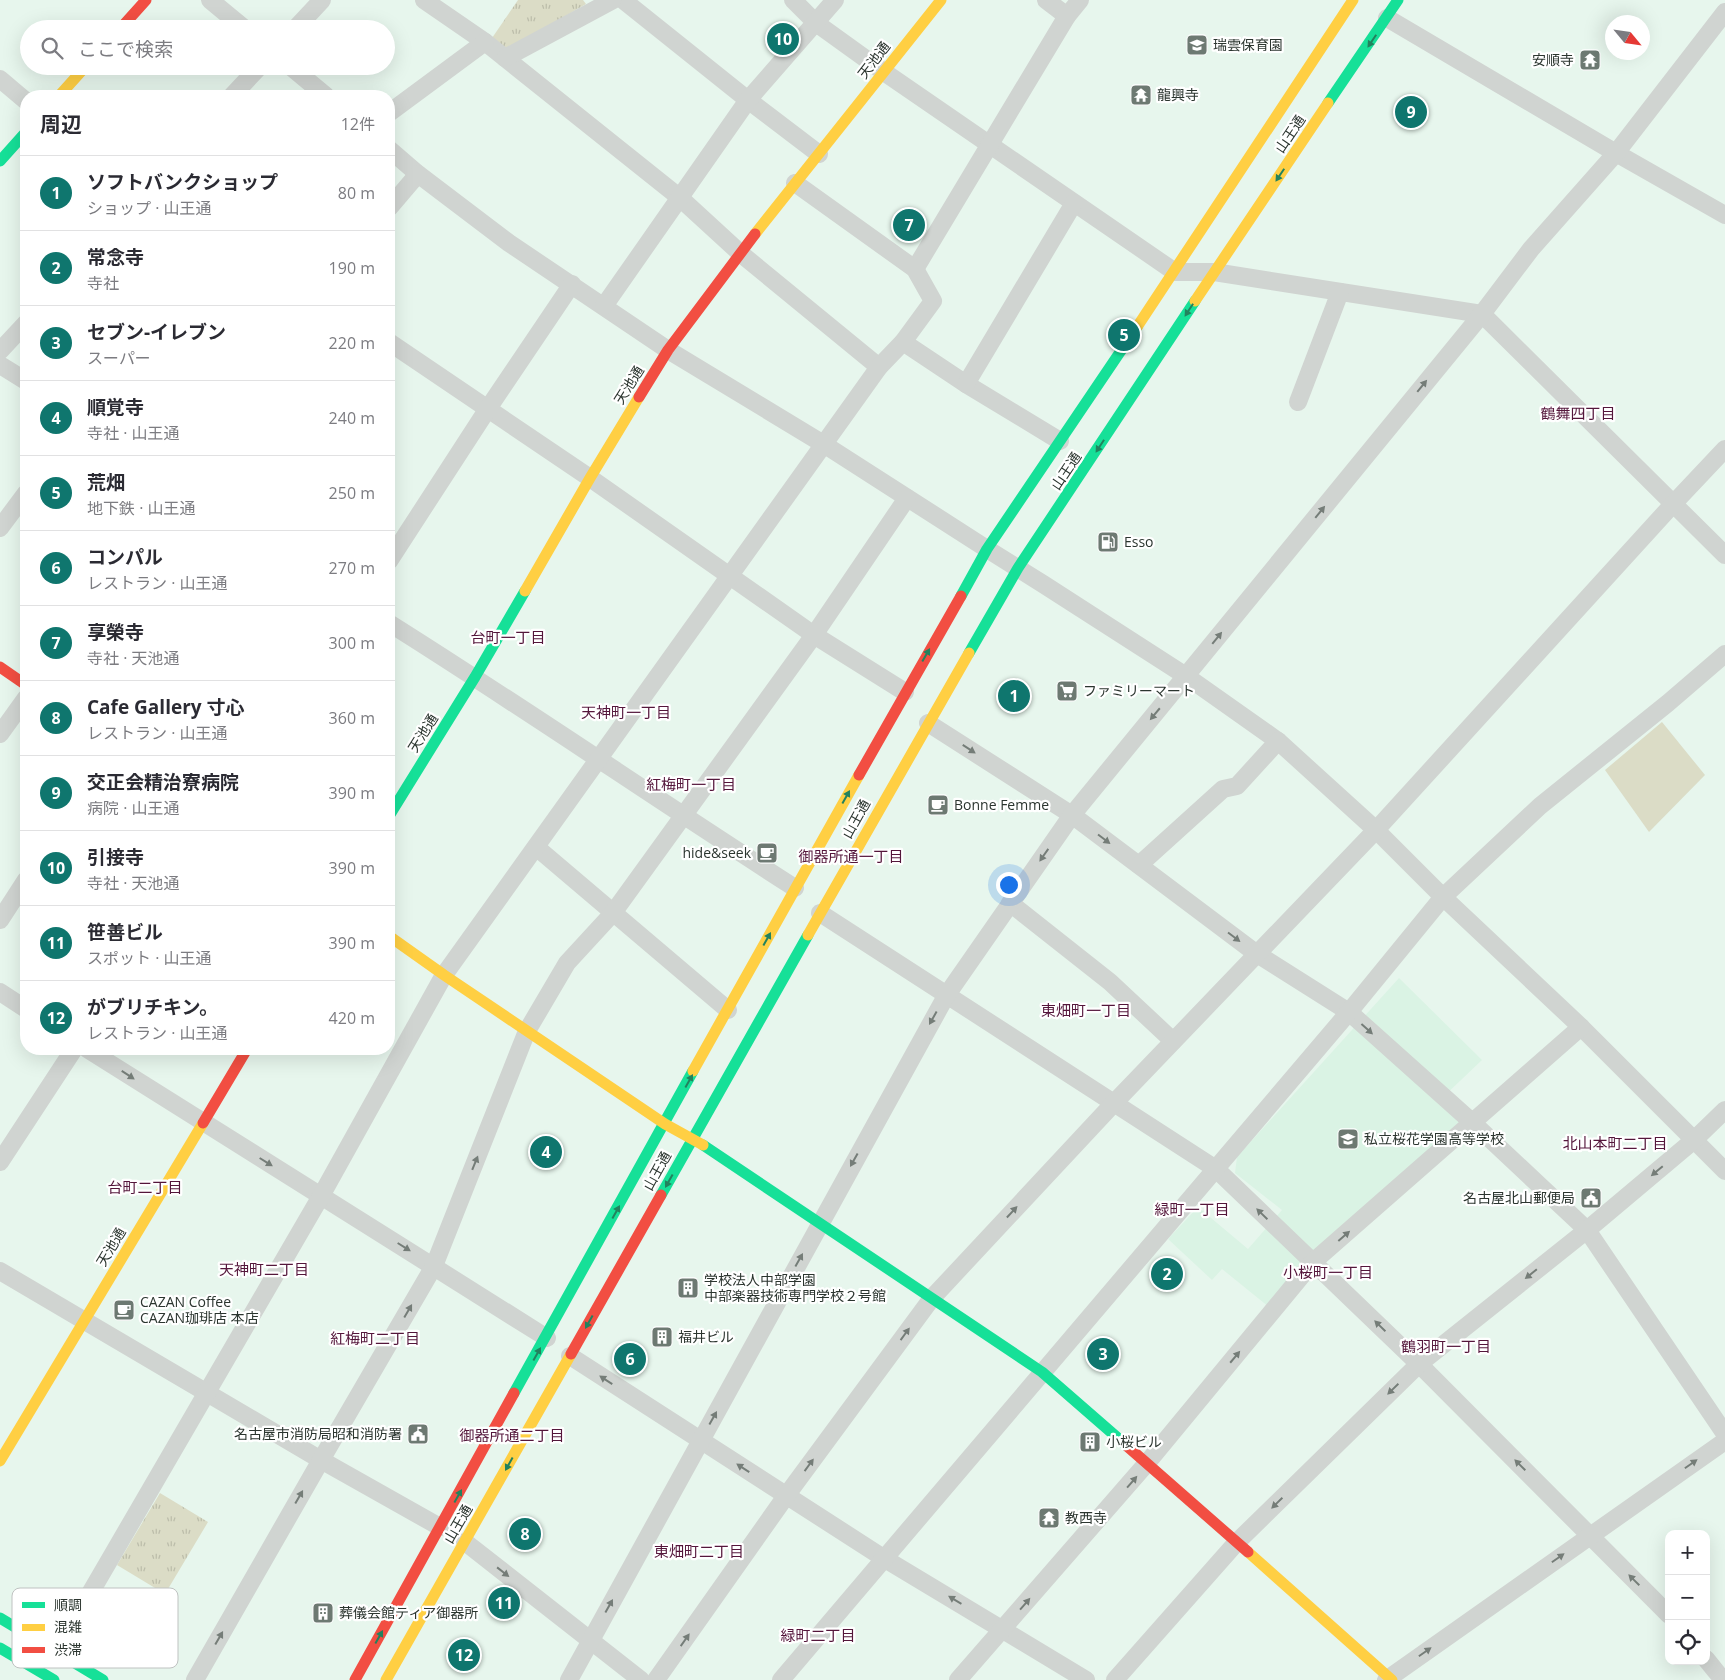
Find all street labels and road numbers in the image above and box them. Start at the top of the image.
street label: 天池通 [853,37,894,82]
street label: 山王通 [1270,111,1309,156]
street label: 天池通 [609,362,648,408]
street label: 山王通 [1046,448,1085,493]
street label: 天池通 [403,710,442,756]
street label: 山王通 [837,796,874,842]
street label: 山王通 [638,1148,675,1194]
street label: 天池通 [92,1224,130,1270]
street label: 山王通 [439,1501,476,1547]

